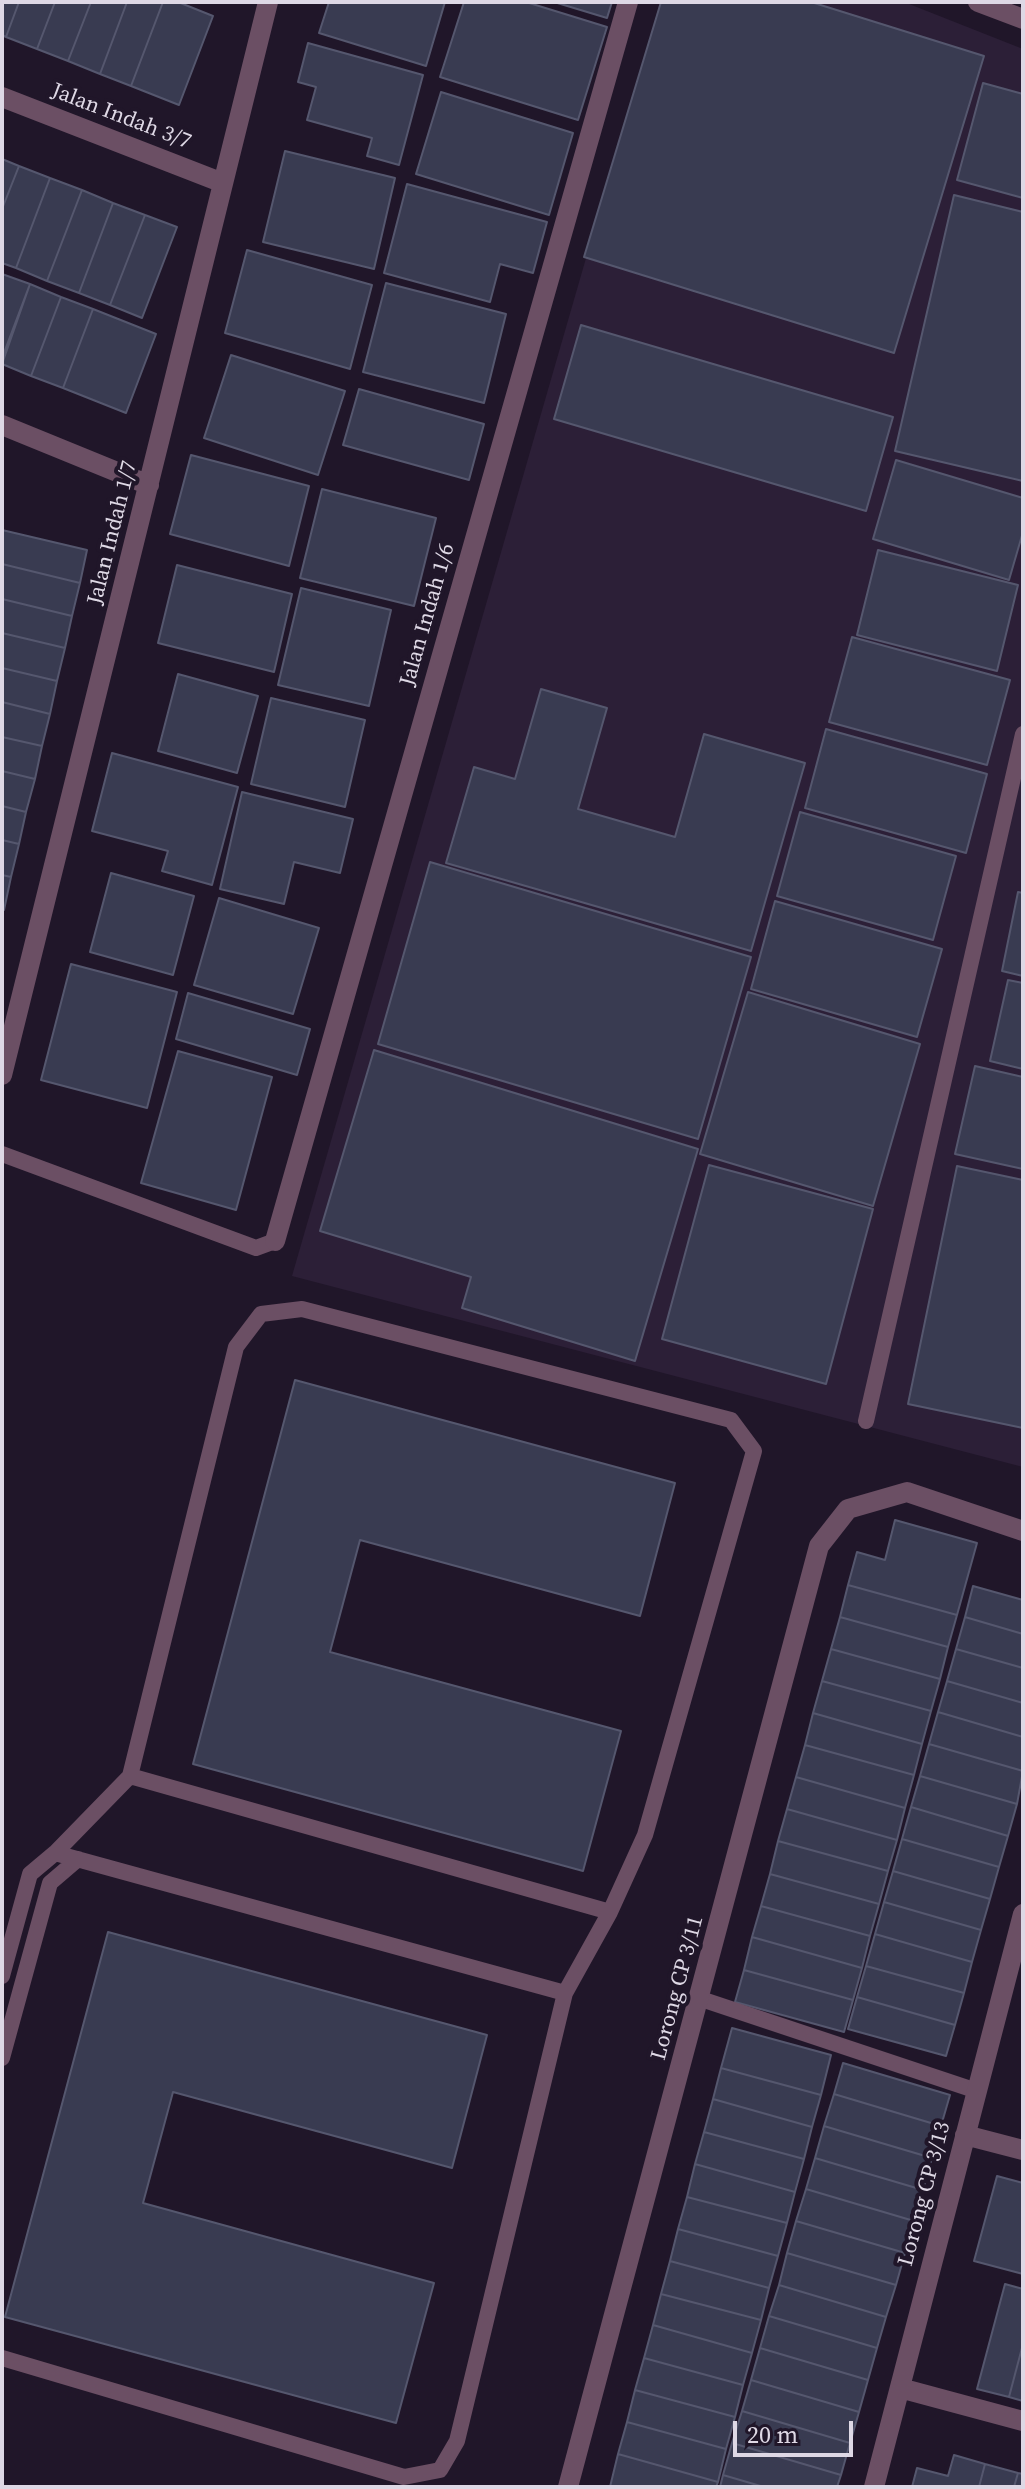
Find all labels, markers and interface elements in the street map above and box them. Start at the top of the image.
street label: Jalan Indah 3/7 [48,78,194,156]
street label: Jalan Indah 1/7 [82,458,144,608]
street label: Jalan Indah 1/6 [395,541,461,689]
street label: Lorong CP 3/11 [646,1913,710,2063]
street label: Lorong CP 3/13 [893,2119,957,2269]
scale bar [737,2405,857,2455]
text: 20 m [747,2418,798,2451]

